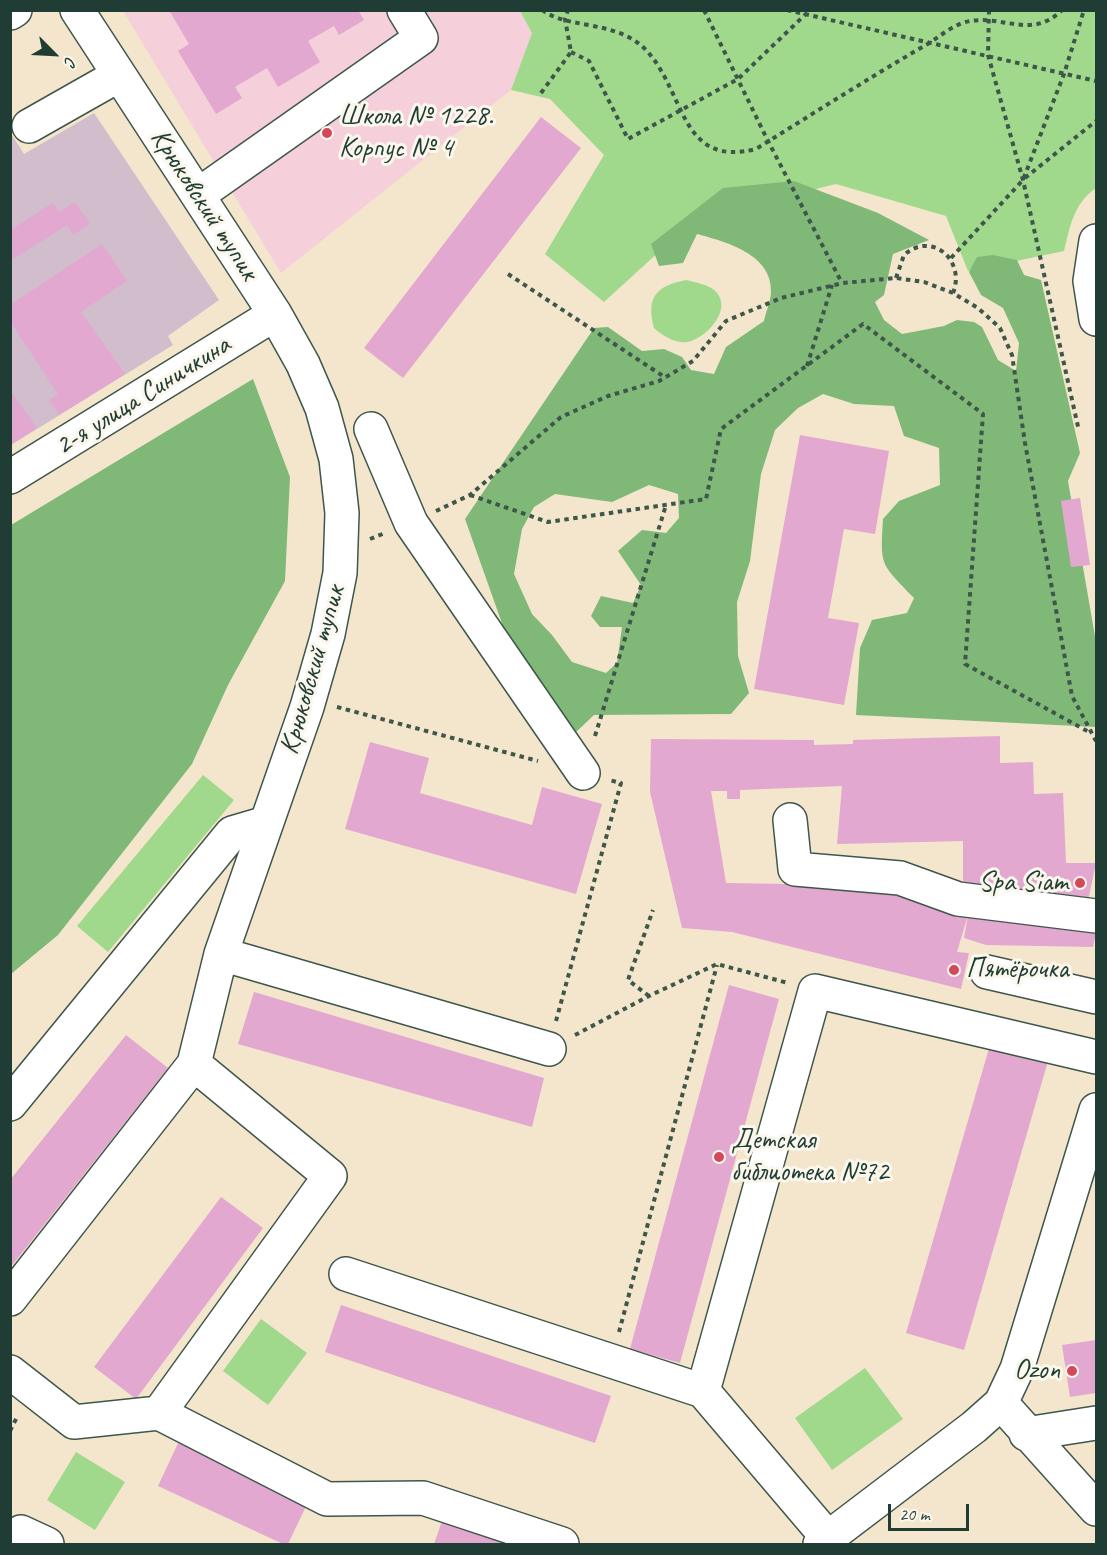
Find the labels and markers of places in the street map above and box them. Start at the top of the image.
place label: Школа № 1228. Корпус № 4 [339,100,493,166]
marker: Школа № 1228. Корпус № 4 [320,126,334,140]
place label: Spa Siam [978,866,1068,900]
marker: Spa Siam [1073,876,1087,890]
place label: Пятёрочка [966,953,1069,987]
marker: Пятёрочка [947,963,961,977]
place label: Детская библиотека №72 [731,1124,889,1190]
marker: Детская библиотека №72 [712,1150,726,1164]
place label: Ozon [1014,1354,1060,1388]
marker: Ozon [1065,1364,1079,1378]

